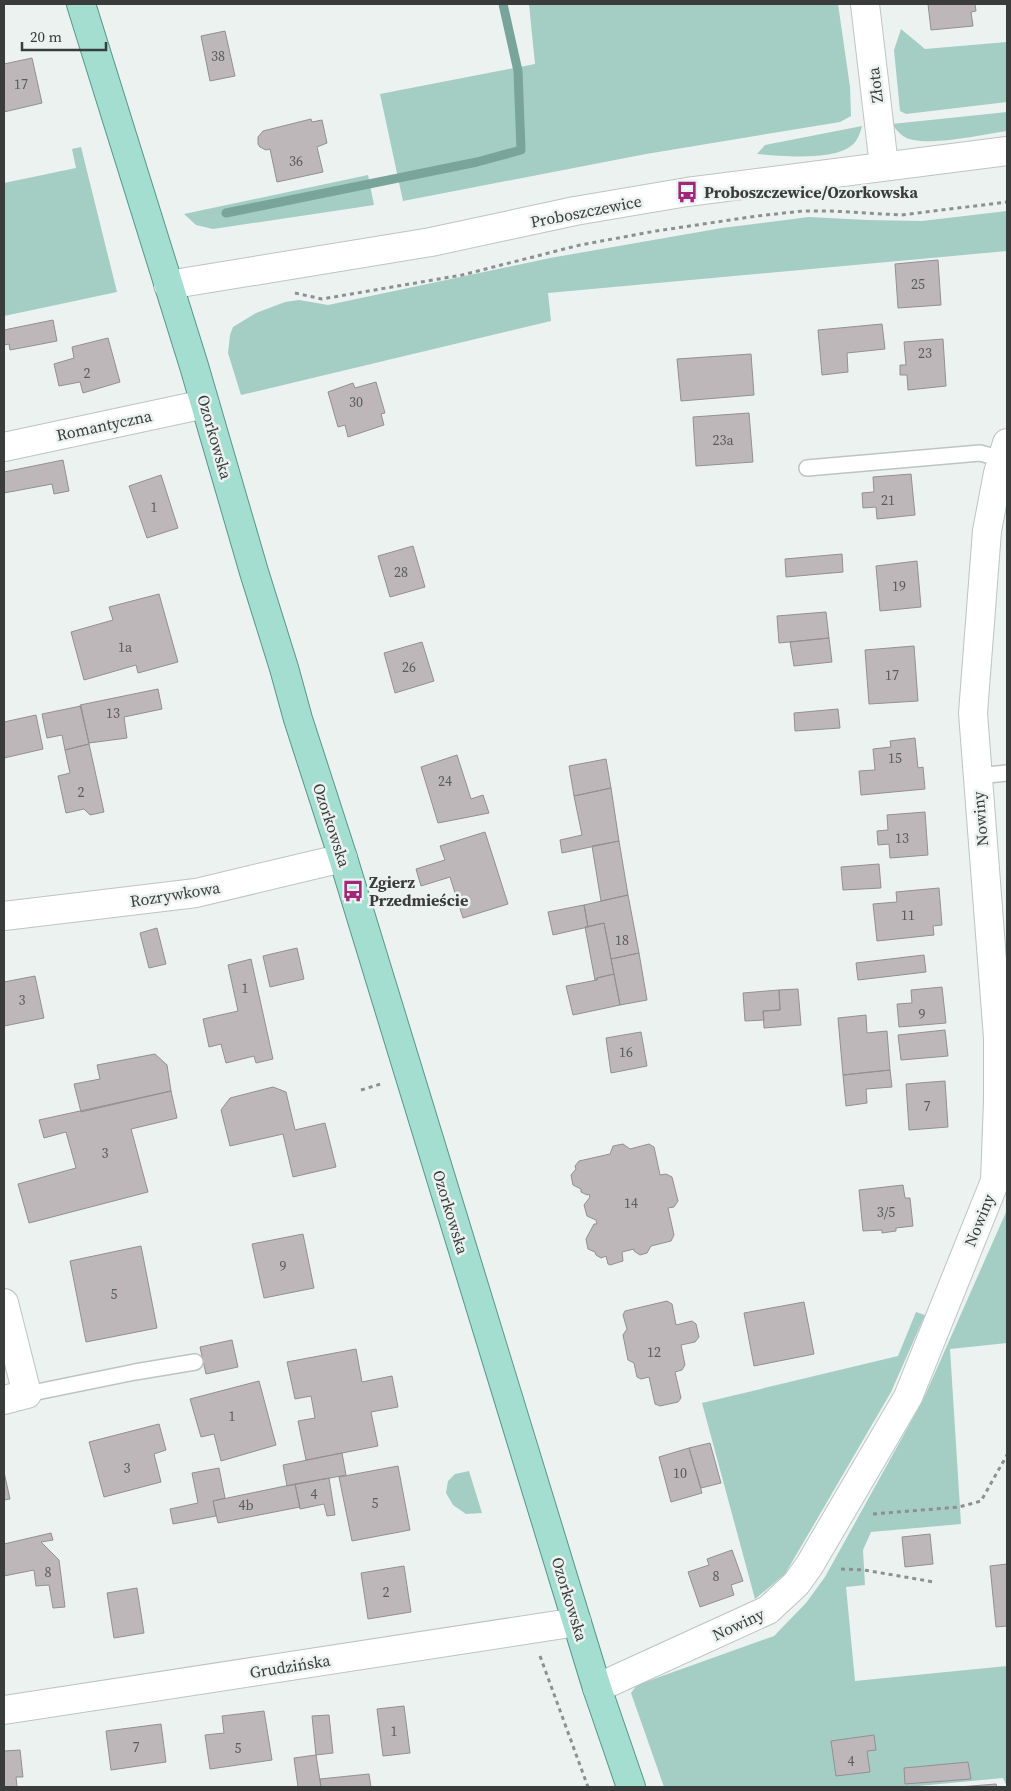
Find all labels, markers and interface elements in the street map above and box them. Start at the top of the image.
scale bar [22,20,106,52]
text: 20 m [30,26,62,47]
house number: 38 [211,46,225,66]
street label: Złota [862,65,888,104]
house number: 17 [14,74,28,94]
house number: 36 [289,151,303,171]
bus stop icon: Proboszczewice/Ozorkowska [674,179,700,205]
place label: Proboszczewice/Ozorkowska [704,181,918,203]
street label: Proboszczewice [529,189,643,233]
house number: 25 [911,274,925,294]
house number: 23 [918,343,932,363]
house number: 2 [84,363,91,383]
street label: Ozorkowska [192,392,238,483]
house number: 30 [349,392,363,412]
street label: Romantyczna [54,404,155,446]
house number: 23a [712,430,734,450]
house number: 21 [881,490,895,510]
house number: 1 [151,497,158,517]
house number: 28 [394,562,408,582]
house number: 19 [892,576,906,596]
house number: 1a [118,637,133,657]
house number: 26 [402,657,416,677]
house number: 17 [885,665,899,685]
house number: 13 [106,703,120,723]
house number: 15 [888,748,902,768]
house number: 24 [438,771,452,791]
street label: Ozorkowska [308,780,356,871]
house number: 2 [78,782,85,802]
street label: Nowiny [967,790,993,847]
house number: 13 [895,828,909,848]
place label: Zgierz Przedmieście [369,871,468,911]
street label: Rozrywkowa [128,876,222,912]
bus stop icon: Zgierz Przedmieście [340,878,366,904]
house number: 11 [901,905,915,925]
house number: 18 [615,930,629,950]
house number: 1 [242,978,249,998]
house number: 3 [19,990,26,1010]
house number: 9 [919,1004,926,1024]
house number: 16 [619,1042,633,1062]
house number: 7 [924,1096,931,1116]
house number: 3 [102,1143,109,1163]
street label: Ozorkowska [428,1167,474,1258]
street label: Nowiny [959,1190,1000,1250]
house number: 14 [624,1193,638,1213]
house number: 3/5 [877,1202,895,1222]
house number: 9 [280,1256,287,1276]
house number: 5 [111,1284,118,1304]
house number: 12 [647,1342,661,1362]
house number: 1 [229,1406,236,1426]
house number: 3 [124,1458,131,1478]
house number: 10 [673,1463,687,1483]
house number: 4 [311,1484,318,1504]
house number: 5 [372,1493,379,1513]
house number: 4b [238,1495,254,1515]
street label: Ozorkowska [547,1554,593,1645]
house number: 8 [45,1562,52,1582]
house number: 8 [713,1566,720,1586]
house number: 2 [383,1582,390,1602]
street label: Nowiny [709,1602,768,1646]
street label: Grudzińska [248,1649,333,1683]
house number: 1 [391,1721,398,1741]
house number: 7 [133,1737,140,1757]
house number: 5 [235,1738,242,1758]
house number: 4 [848,1751,855,1771]

